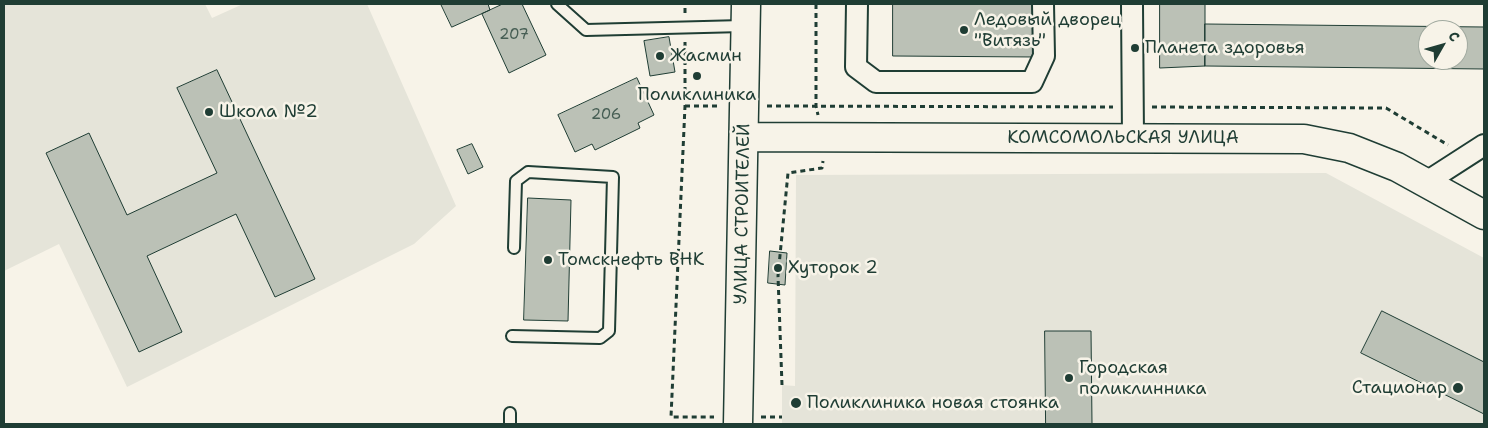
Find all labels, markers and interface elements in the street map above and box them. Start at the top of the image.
place label: Ледовый дворец "Витязь" [974,9,1121,52]
north arrow [1418,20,1468,70]
marker: Ледовый дворец "Витязь" [958,24,970,36]
house number: 207 [499,26,529,44]
text: С [1444,27,1464,45]
place label: Планета здоровья [1145,37,1305,59]
marker: Планета здоровья [1129,42,1141,54]
place label: Жасмин [670,45,742,67]
marker: Жасмин [654,50,666,62]
marker: Поликлиника [691,70,703,82]
place label: Поликлиника [638,84,756,106]
place label: Школа №2 [219,101,318,123]
marker: Школа №2 [203,106,215,118]
house number: 206 [591,106,621,124]
street label: УЛИЦА СТРОИТЕЛЕЙ [731,123,755,305]
street label: КОМСОМОЛЬСКАЯ УЛИЦА [1007,127,1239,149]
place label: Томскнефть ВНК [558,249,704,271]
marker: Томскнефть ВНК [542,254,554,266]
place label: Хуторок 2 [788,257,878,279]
marker: Хуторок 2 [772,262,784,274]
place label: Городская поликлинника [1079,357,1206,399]
marker: Городская поликлинника [1063,372,1075,384]
place label: Стационар [1352,377,1447,399]
marker: Стационар [1451,381,1465,395]
place label: Поликлиника новая стоянка [807,392,1059,414]
marker: Поликлиника новая стоянка [789,396,803,410]

